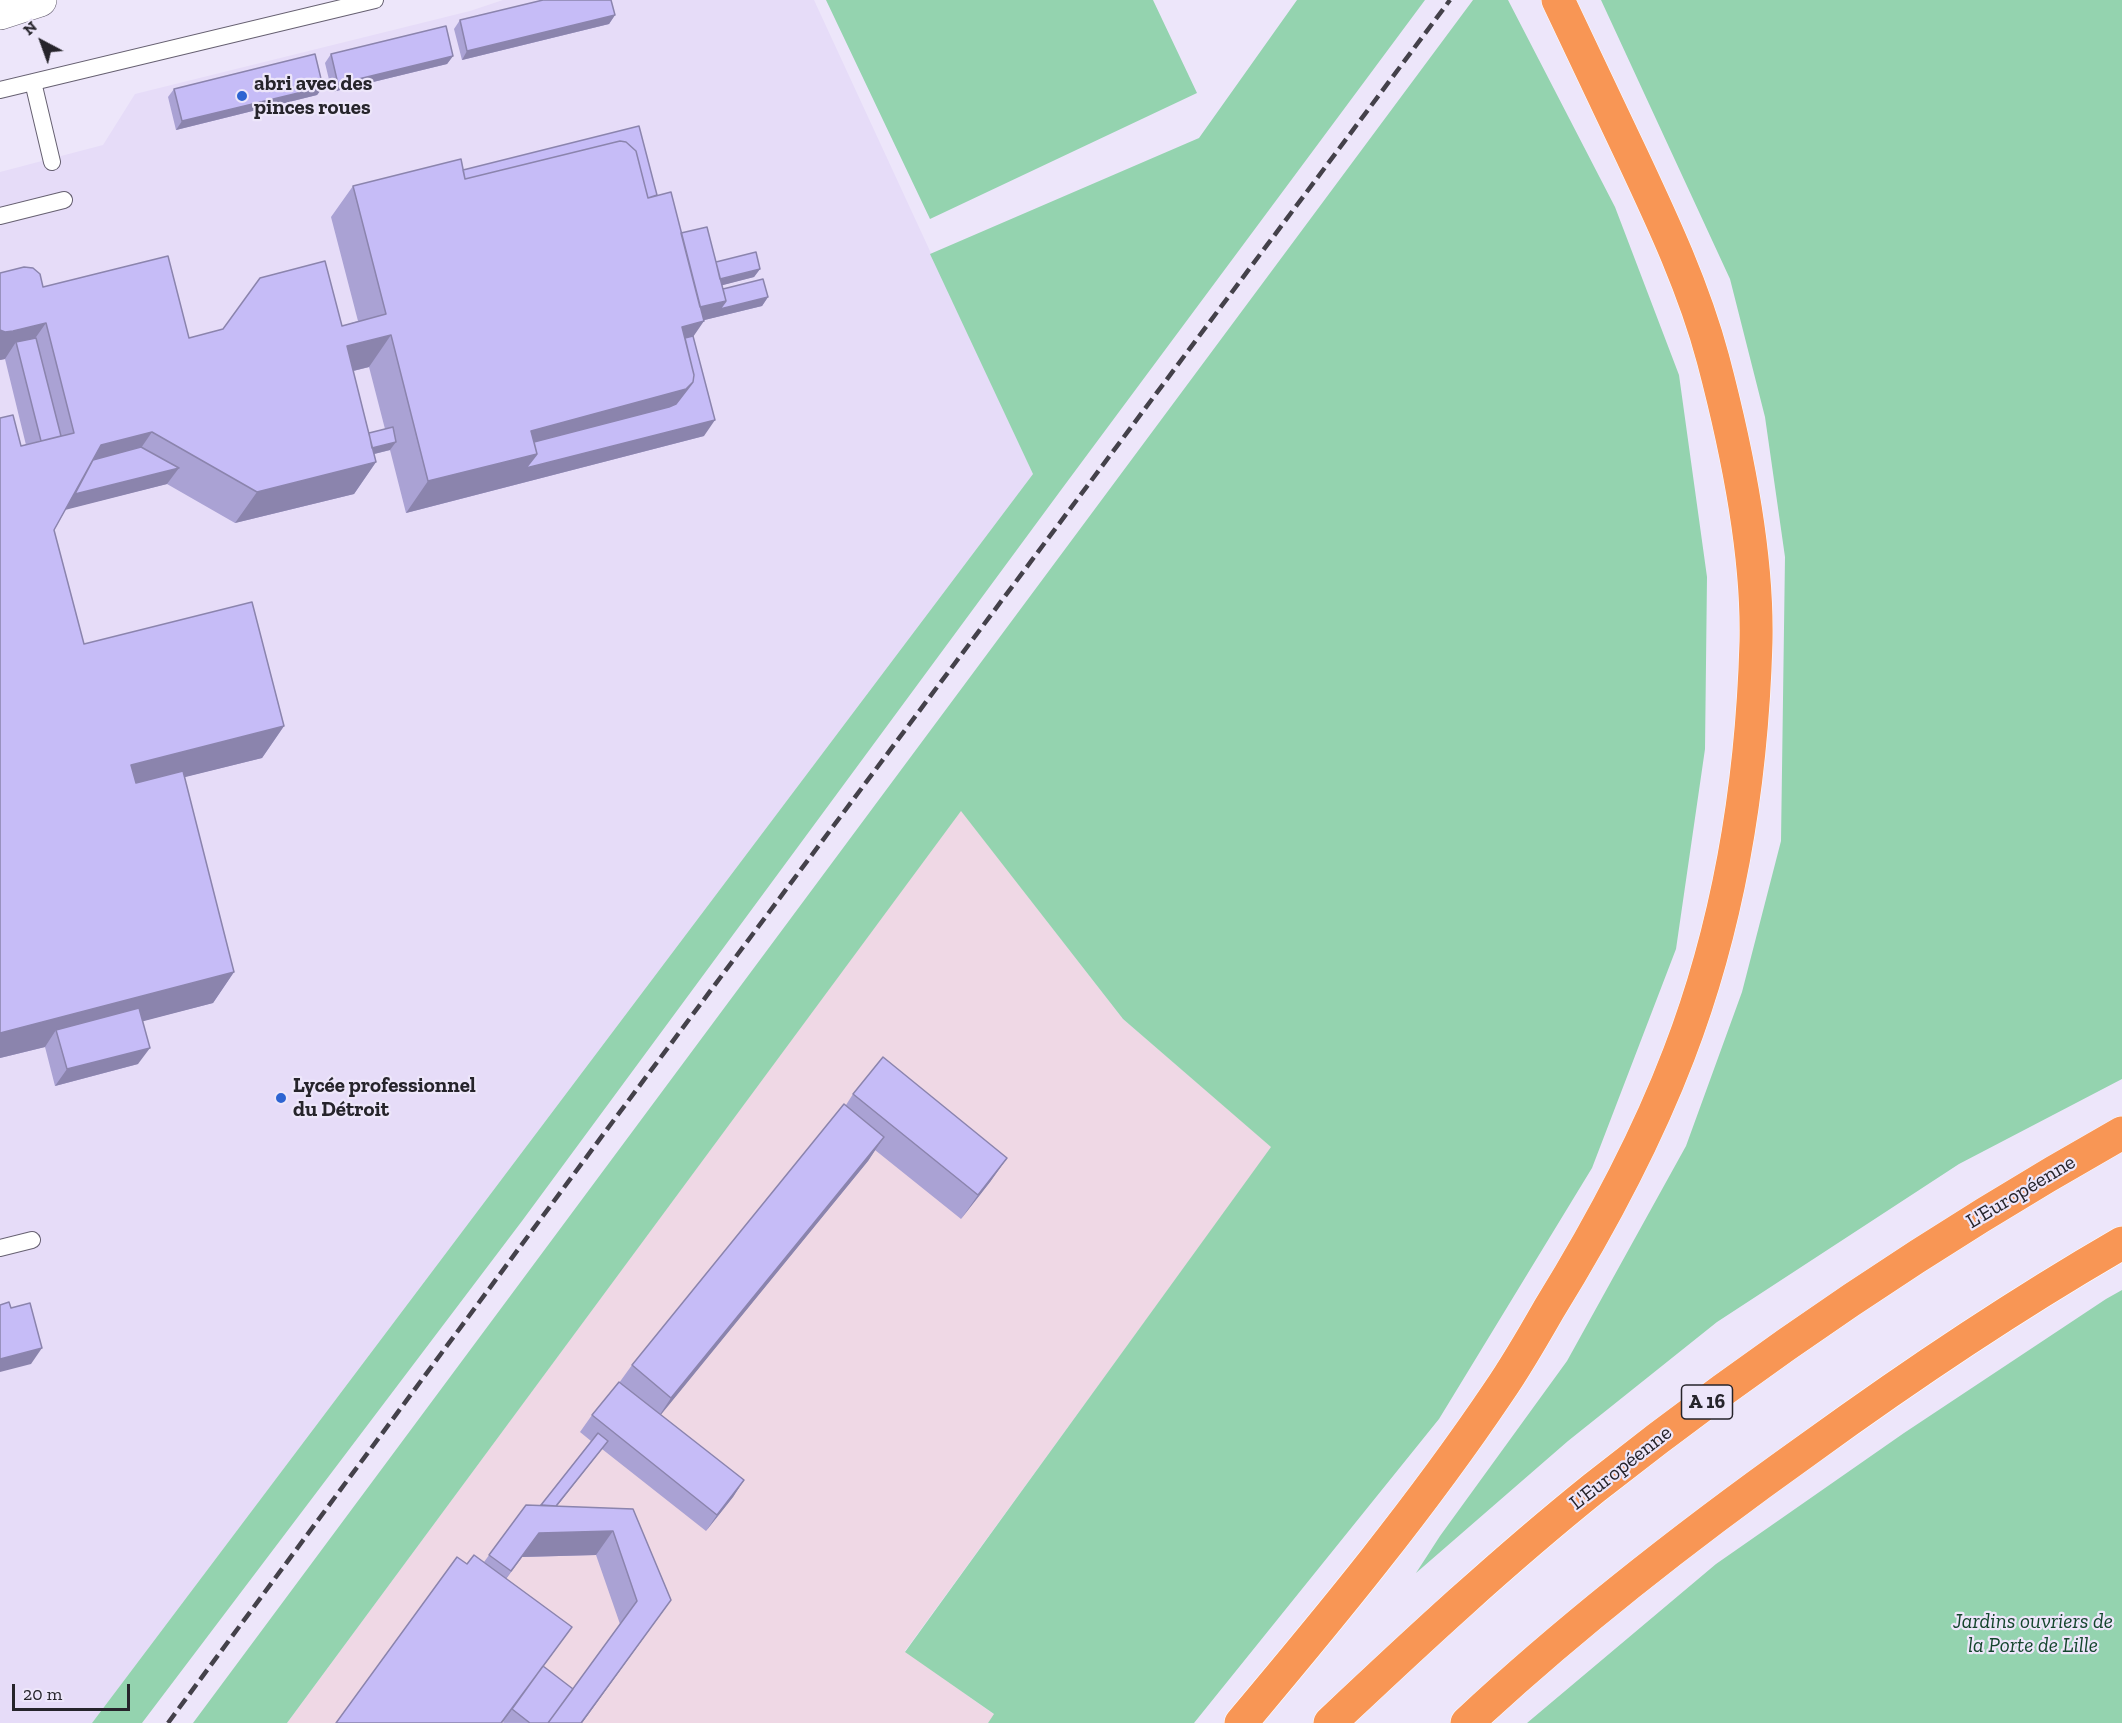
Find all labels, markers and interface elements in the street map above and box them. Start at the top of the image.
north arrow [12,12,72,72]
text: N [19,17,41,39]
place label: abri avec des pinces roues [254,71,372,121]
marker: abri avec des pinces roues [235,89,249,103]
place label: Lycée professionnel du Détroit [293,1073,476,1123]
marker: Lycée professionnel du Détroit [274,1091,288,1105]
street label: L'Européenne [1962,1150,2080,1234]
road number: A 16 [1682,1385,1732,1419]
street label: L'Européenne [1565,1420,1677,1516]
park label: Jardins ouvriers de la Porte de Lille [1953,1609,2113,1659]
scale bar [15,1672,134,1710]
text: 20 m [23,1683,62,1705]

